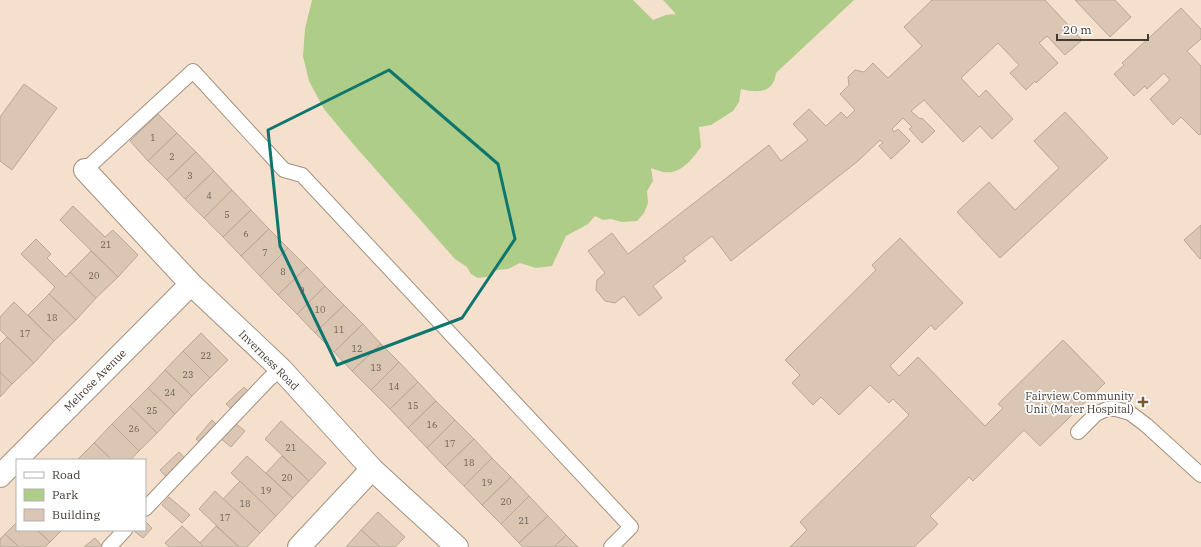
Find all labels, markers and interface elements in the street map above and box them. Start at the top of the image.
scale bar [1057,16,1148,42]
text: 20 m [1063,22,1092,37]
house number: 1 [150,132,156,143]
house number: 2 [169,151,175,162]
house number: 3 [187,170,193,181]
house number: 4 [206,190,212,201]
house number: 5 [224,209,230,220]
house number: 6 [243,228,249,239]
house number: 21 [101,239,111,250]
house number: 7 [262,247,268,258]
house number: 8 [280,266,286,277]
house number: 20 [89,270,99,281]
house number: 9 [299,285,305,296]
house number: 10 [315,304,325,315]
house number: 18 [47,312,57,323]
house number: 11 [334,324,344,335]
street label: Inverness Road [236,327,302,393]
house number: 17 [20,328,30,339]
house number: 12 [352,343,362,354]
street label: Melrose Avenue [61,346,129,414]
house number: 22 [201,350,211,361]
house number: 13 [371,362,381,373]
house number: 23 [183,369,193,380]
house number: 14 [389,381,399,392]
house number: 24 [165,387,175,398]
place label: Fairview Community Unit (Mater Hospital) [1025,389,1134,416]
marker: Fairview Community Unit (Mater Hospital) [1137,396,1149,408]
house number: 15 [408,400,418,411]
house number: 25 [147,405,157,416]
house number: 16 [427,419,437,430]
house number: 26 [129,423,139,434]
house number: 17 [445,438,455,449]
house number: 21 [286,442,296,453]
house number: 18 [464,457,474,468]
legend [16,459,146,531]
text: Road [52,467,81,482]
house number: 20 [282,472,292,483]
house number: 19 [482,477,492,488]
house number: 19 [261,485,271,496]
text: Park [52,487,78,502]
house number: 20 [501,496,511,507]
house number: 18 [240,498,250,509]
text: Building [52,507,100,522]
house number: 17 [220,512,230,523]
house number: 21 [519,515,529,526]

